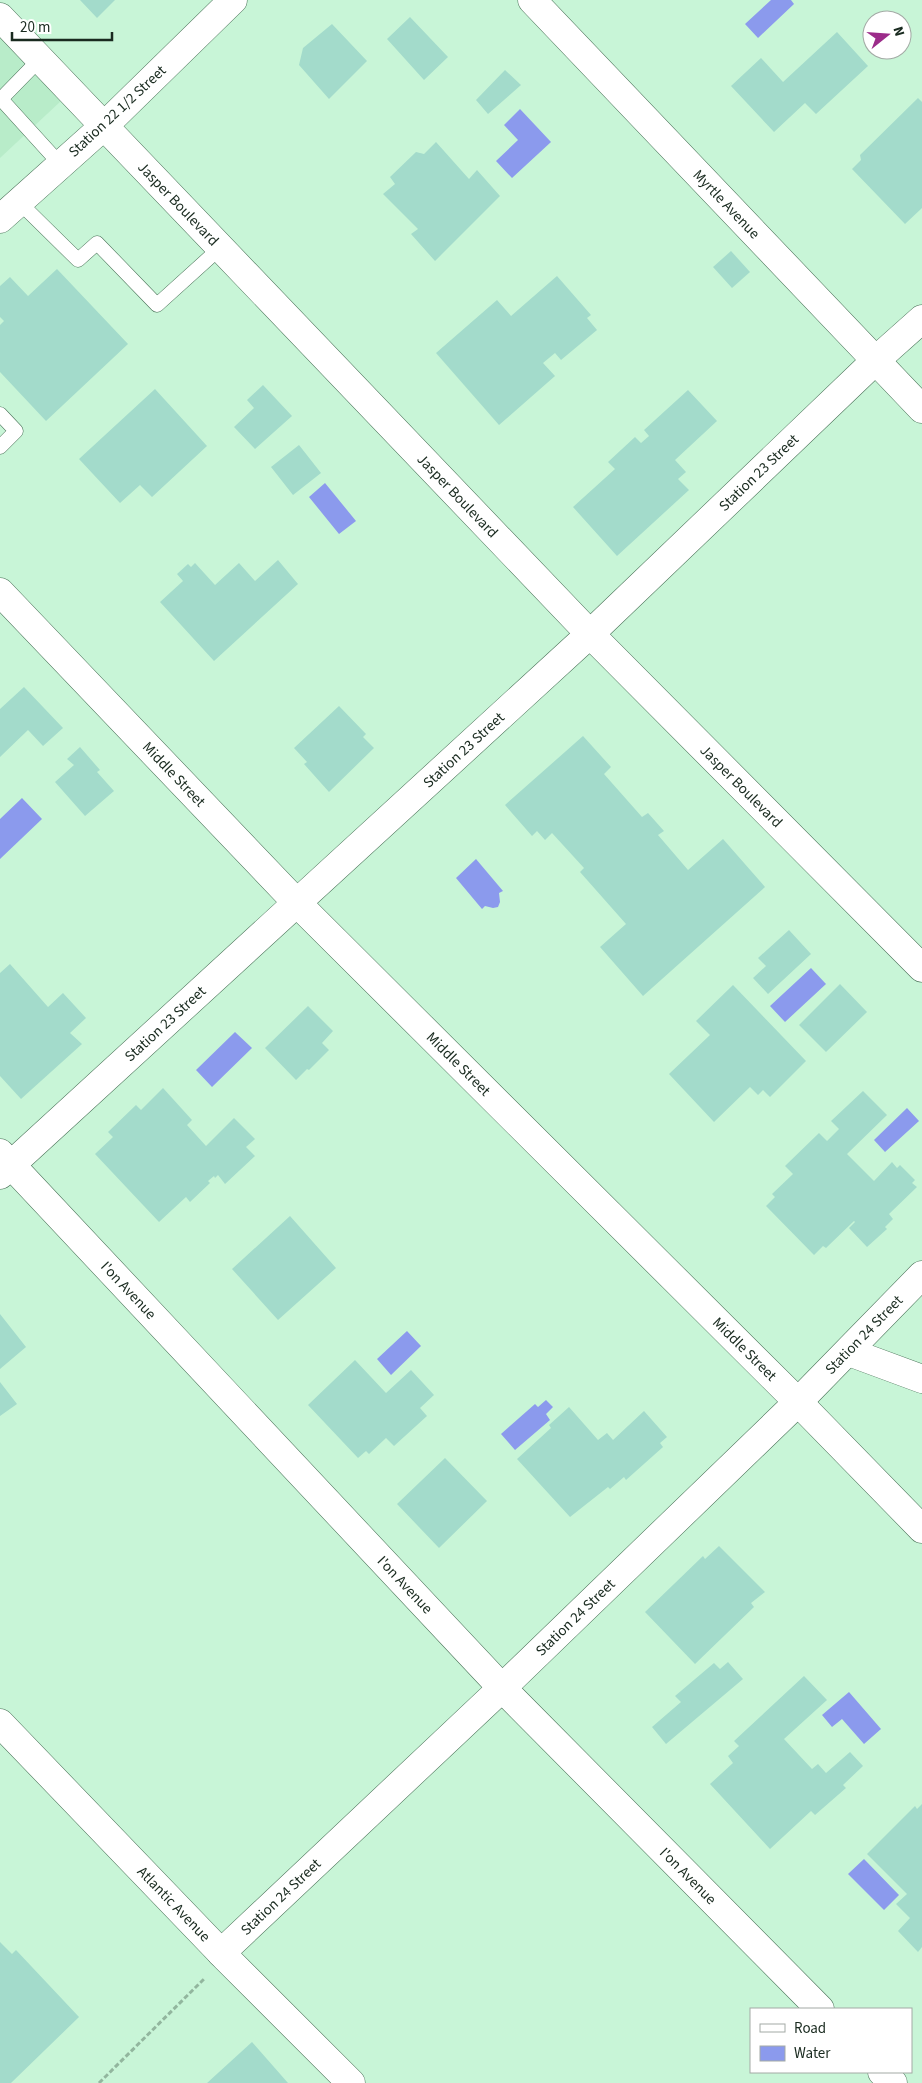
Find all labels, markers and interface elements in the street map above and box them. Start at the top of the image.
scale bar [12,10,112,42]
north arrow [862,10,912,60]
text: 20 m [20,17,50,38]
text: N [888,24,909,39]
street label: Station 22 1/2 Street [64,61,171,162]
street label: Jasper Boulevard [133,157,223,251]
street label: Myrtle Avenue [688,165,764,244]
street label: Station 23 Street [714,429,804,516]
street label: Jasper Boulevard [412,449,503,543]
street label: Station 23 Street [419,708,509,793]
street label: Middle Street [137,737,210,812]
street label: Jasper Boulevard [695,740,787,833]
street label: Station 23 Street [120,981,211,1067]
street label: Middle Street [421,1027,495,1101]
street label: I'on Avenue [96,1257,161,1324]
street label: Station 24 Street [820,1291,908,1379]
street label: Middle Street [708,1313,781,1386]
street label: I'on Avenue [372,1551,437,1619]
street label: Station 24 Street [531,1574,620,1661]
street label: I'on Avenue [655,1843,721,1909]
street label: Station 24 Street [236,1854,326,1940]
street label: Atlantic Avenue [132,1862,215,1947]
legend [750,2008,912,2073]
text: Road [794,2018,826,2039]
text: Water [794,2043,831,2064]

